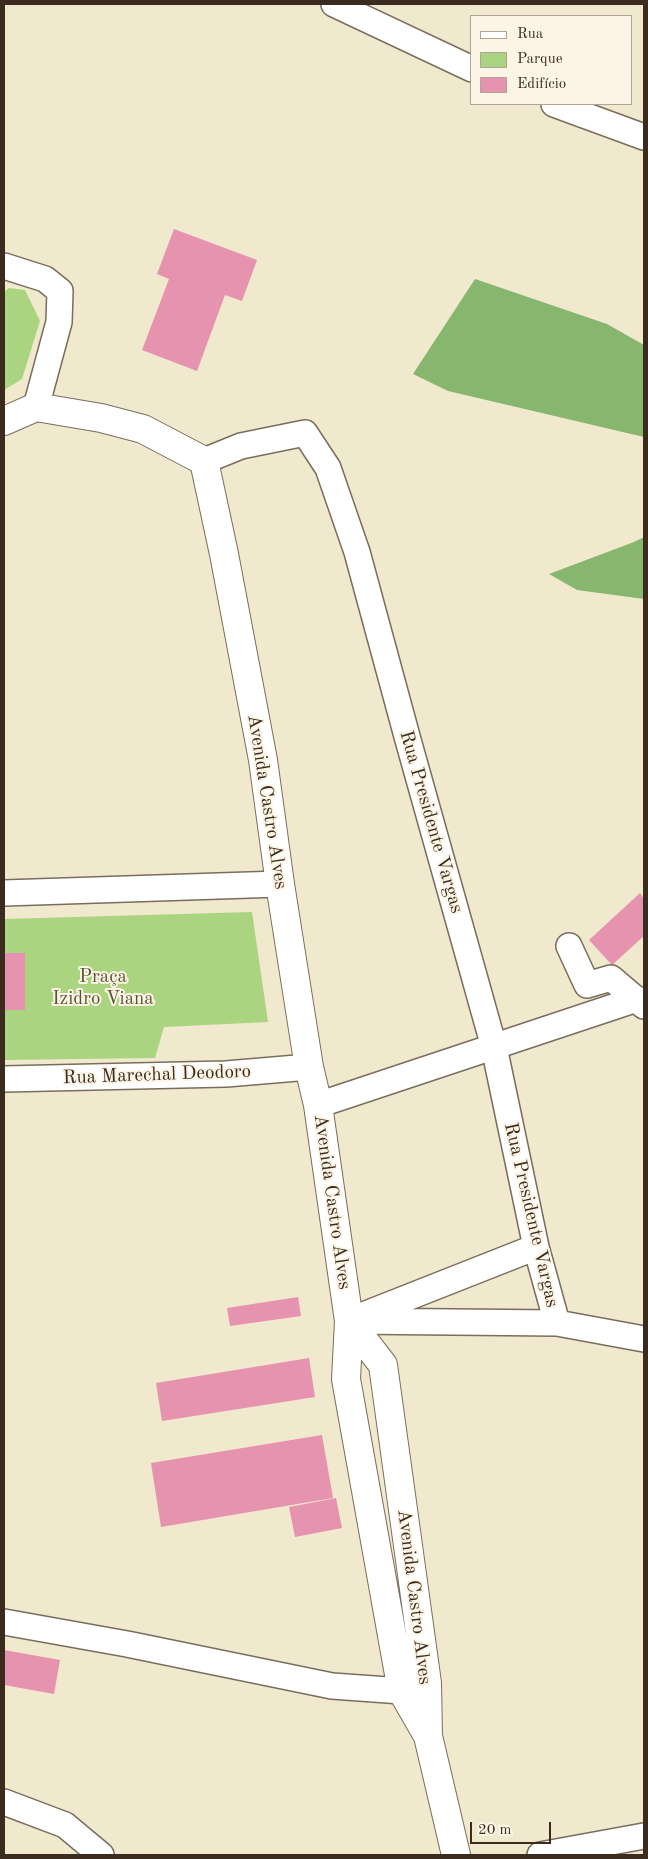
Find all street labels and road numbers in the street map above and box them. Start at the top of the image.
street label: Avenida Castro Alves [242,713,292,891]
street label: Rua Presidente Vargas [394,728,468,916]
street label: Rua Marechal Deodoro [63,1060,251,1090]
street label: Avenida Castro Alves [308,1113,356,1291]
street label: Rua Presidente Vargas [499,1120,563,1310]
street label: Avenida Castro Alves [392,1508,436,1686]

